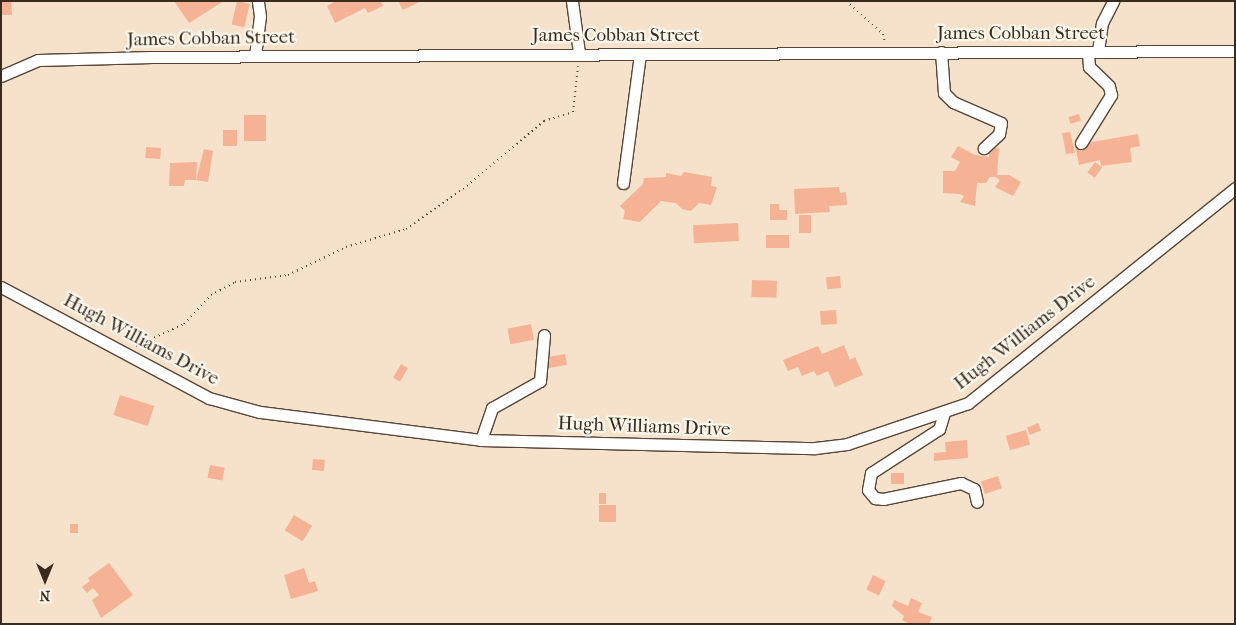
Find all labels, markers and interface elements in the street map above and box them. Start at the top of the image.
street label: James Cobban Street [937,23,1105,45]
street label: James Cobban Street [532,25,700,47]
street label: James Cobban Street [127,26,295,52]
street label: Hugh Williams Drive [950,271,1100,395]
street label: Hugh Williams Drive [59,289,223,391]
street label: Hugh Williams Drive [557,413,731,441]
north arrow [20,555,70,605]
text: N [40,587,50,604]

